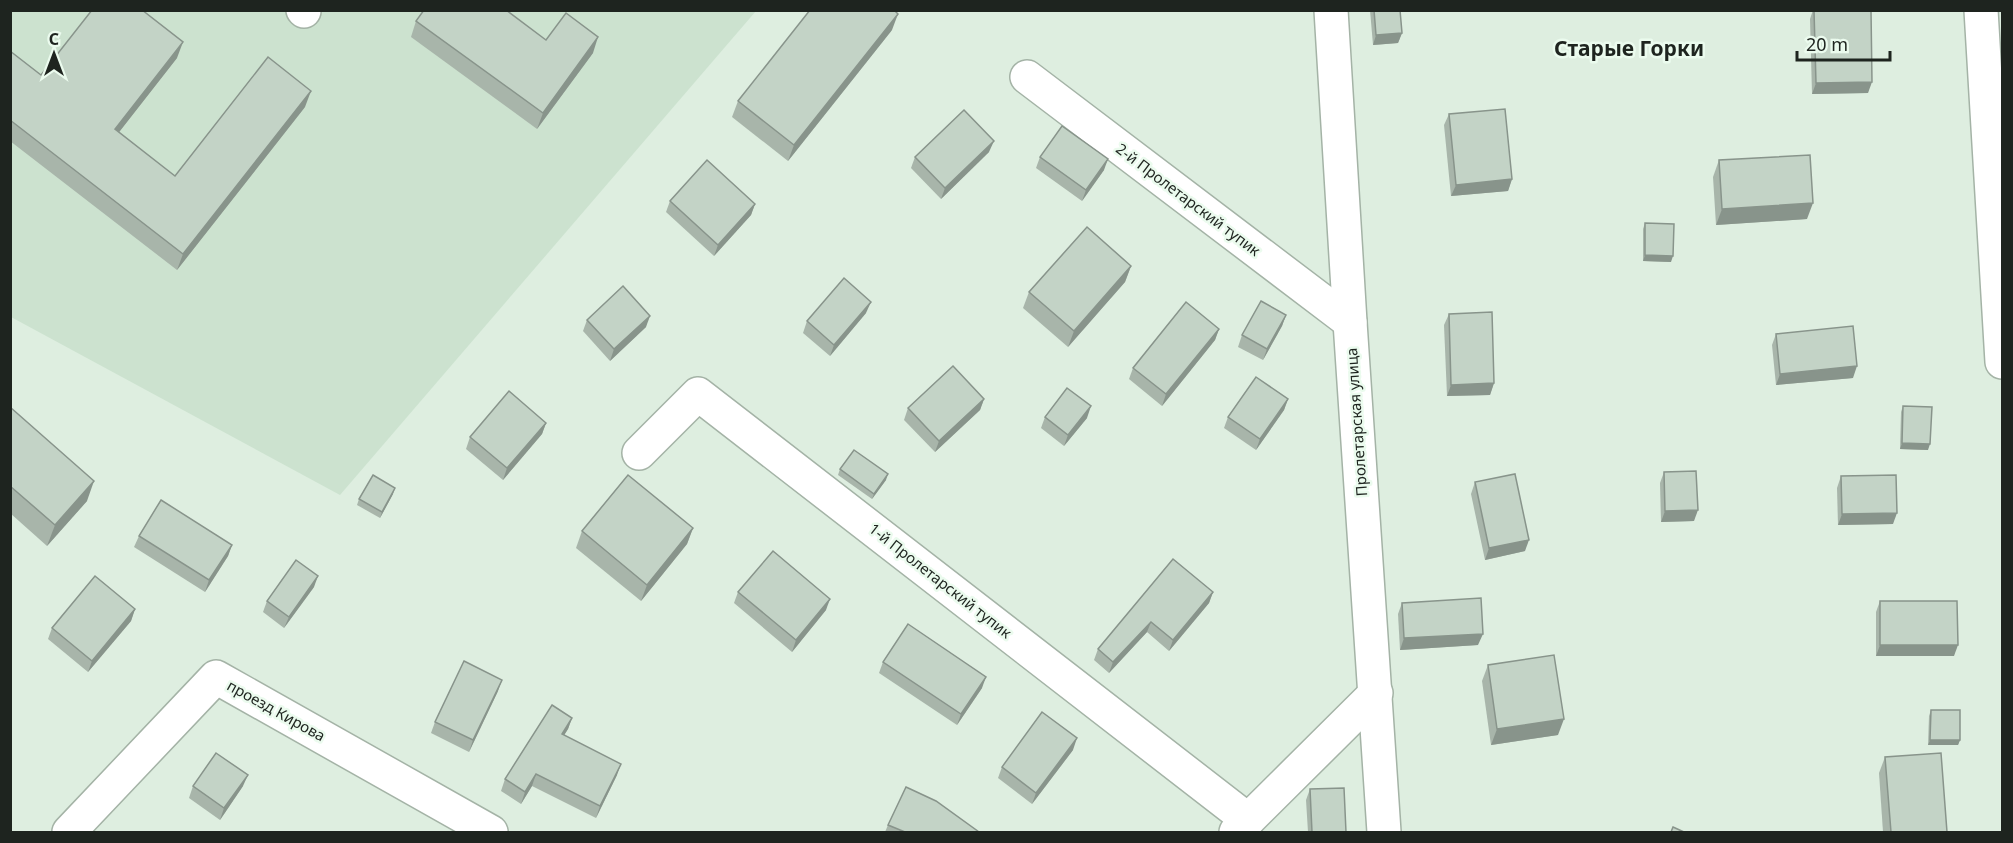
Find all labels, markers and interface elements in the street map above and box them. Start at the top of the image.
north arrow [24,24,84,84]
scale bar [1797,24,1890,62]
text: С [49,28,59,50]
text: 20 m [1806,32,1848,56]
district label: Старые Горки [1554,34,1704,62]
street label: 2-й Пролетарский тупик [1112,138,1265,260]
street label: Пролетарская улица [1341,347,1371,497]
street label: 1-й Пролетарский тупик [865,518,1016,642]
street label: проезд Кирова [224,675,329,745]

